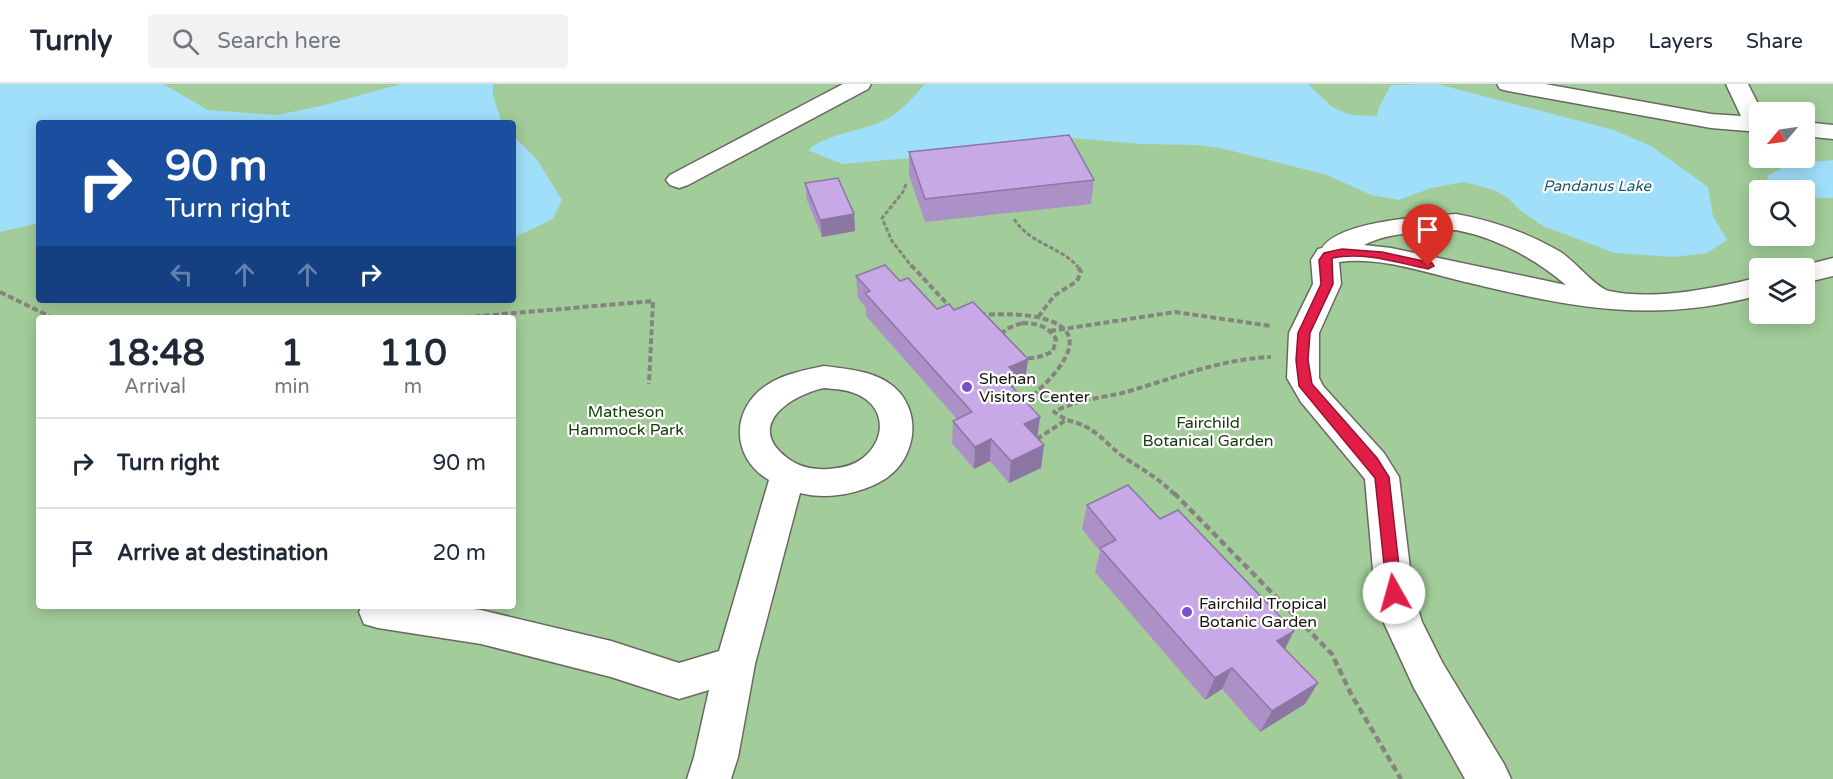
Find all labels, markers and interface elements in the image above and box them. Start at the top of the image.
search box [148,14,568,68]
text: Turnly [30,24,112,58]
icon: search [169,25,202,58]
text: Search here [217,28,341,54]
text: Map [1570,29,1615,54]
text: Layers [1648,29,1713,54]
text: Share [1746,29,1803,54]
north arrow [1749,102,1815,168]
map controls [1749,102,1815,324]
text: 90 m [165,141,267,192]
icon: right [66,144,144,222]
water label: Pandanus Lake [1543,177,1653,195]
button: search [1749,180,1815,246]
text: Turn right [165,192,291,225]
pin [1402,204,1453,266]
icon: arrive [1411,213,1444,246]
icon: left [165,258,198,291]
icon: ahead [228,258,261,291]
icon: ahead [291,258,324,291]
icon: right [354,258,387,291]
button: layers [1749,258,1815,324]
text: 18:48 [105,332,205,375]
text: 1 [281,332,303,375]
text: 110 [379,332,447,375]
place label: Shehan Visitors Center [979,369,1091,407]
text: Arrival [124,375,186,399]
text: min [274,375,310,399]
text: m [404,375,422,399]
marker: Shehan Visitors Center [960,380,974,394]
park label: Matheson Hammock Park [568,402,684,440]
park label: Fairchild Botanical Garden [1142,413,1274,451]
icon: right [66,447,99,480]
text: Turn right [117,450,219,476]
text: 90 m [432,450,486,476]
icon: arrive [66,537,99,570]
text: Arrive at destination [117,540,328,566]
text: 20 m [432,540,486,566]
position arrow [1362,561,1426,625]
place label: Fairchild Tropical Botanic Garden [1199,594,1327,632]
marker: Fairchild Tropical Botanic Garden [1180,605,1194,619]

